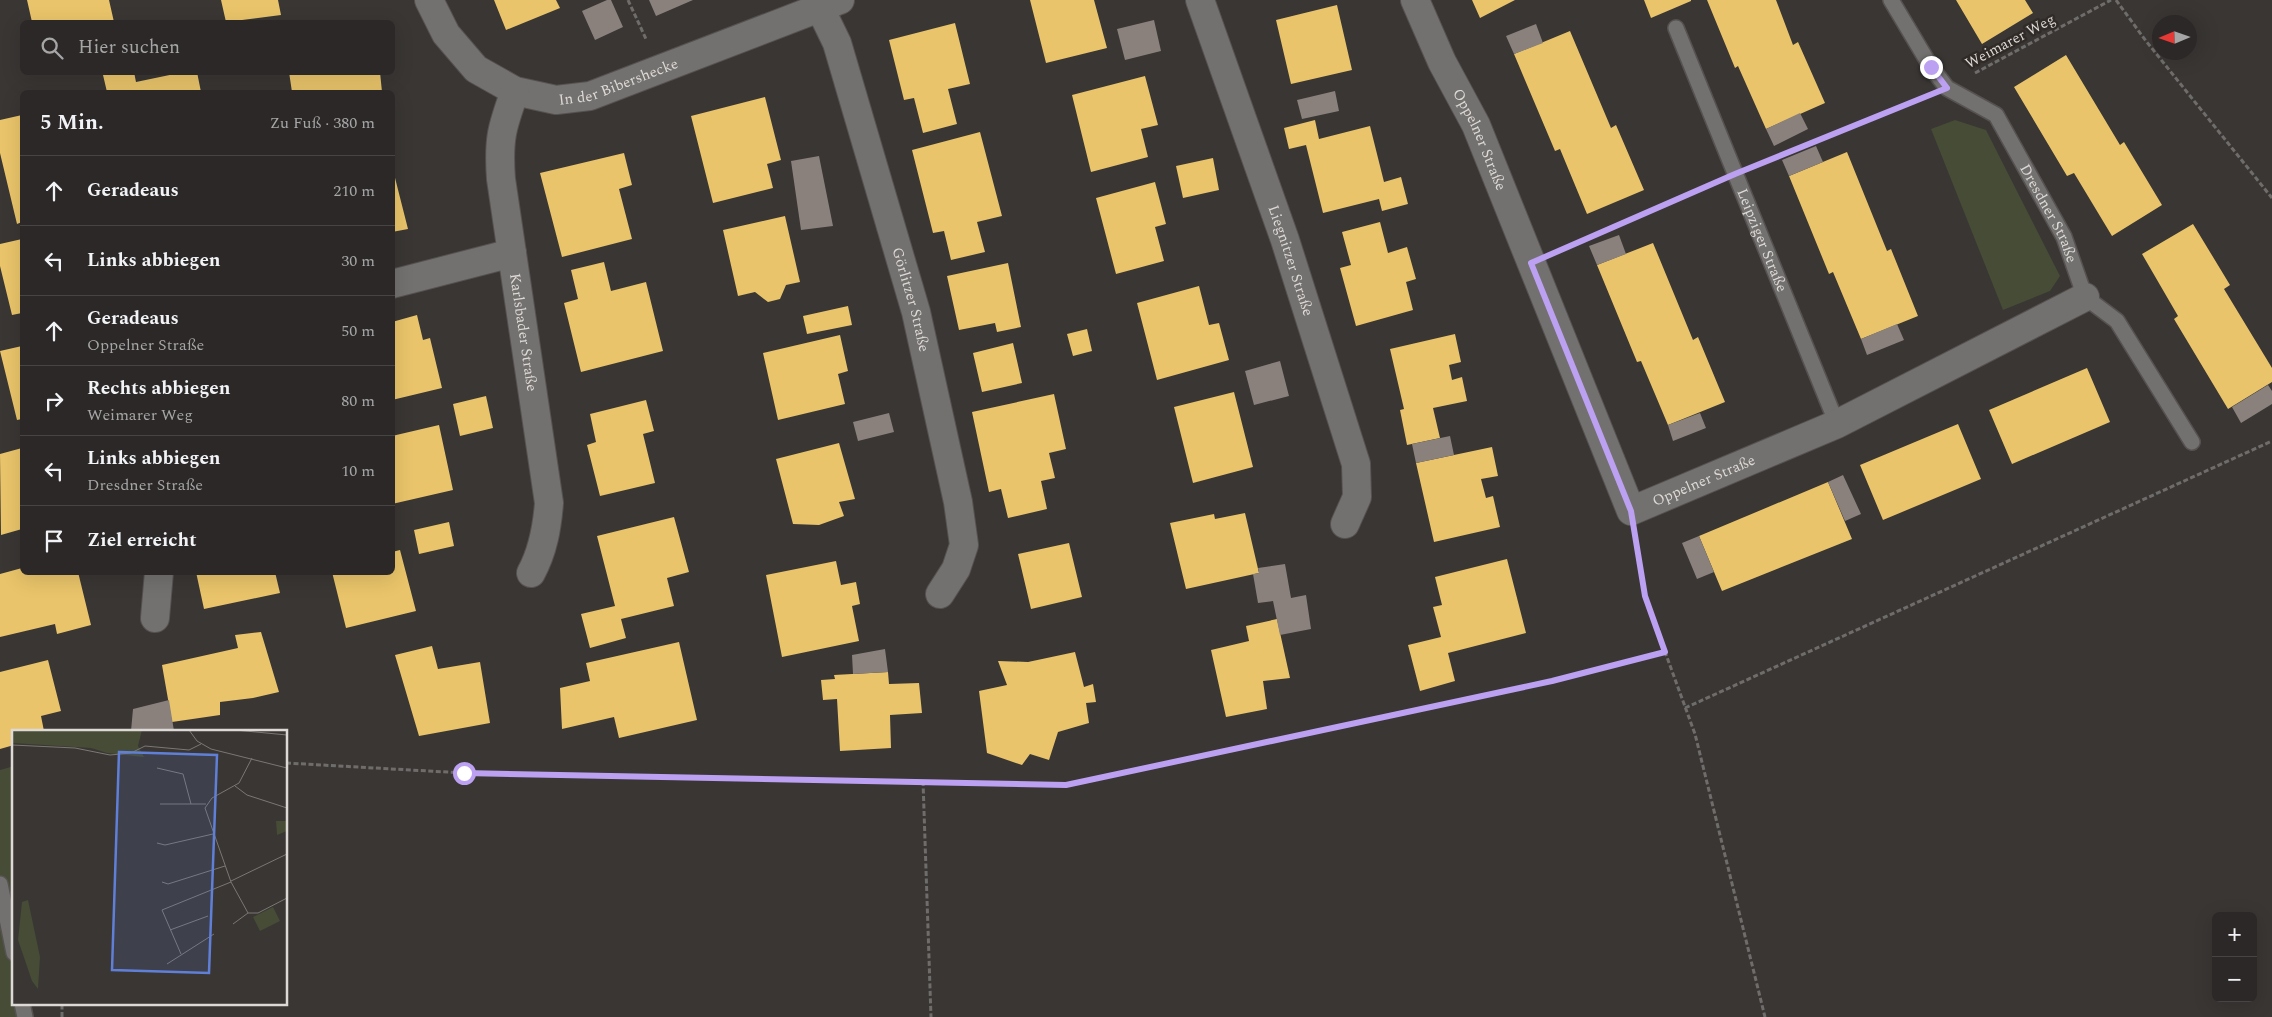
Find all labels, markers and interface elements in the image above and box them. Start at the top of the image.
street label: Weimarer Weg [1961,8,2059,75]
north arrow [2152,15,2197,60]
search box [20,20,395,75]
text: Hier suchen [78,33,180,62]
icon: search [38,34,66,62]
street label: In der Bibershecke [557,52,682,112]
route end [1920,56,1943,79]
street label: Oppelner Straße [1446,84,1512,194]
text: 5 Min. [40,107,104,139]
text: Zu Fuß · 380 m [270,111,375,135]
street label: Dresdner Straße [2013,160,2083,266]
text: Geradeaus [87,176,179,205]
icon: ahead [40,177,68,205]
text: 210 m [333,179,375,203]
street label: Leipziger Straße [1730,185,1793,296]
street label: Liegnitzer Straße [1262,202,1319,319]
street label: Görlitzer Straße [886,245,935,354]
text: Links abbiegen [87,246,221,275]
icon: left [40,247,68,275]
text: 30 m [341,249,375,273]
street label: Karlsbader Straße [503,272,543,393]
text: Geradeaus [87,304,179,333]
icon: ahead [40,317,68,345]
text: 50 m [341,319,375,343]
text: Oppelner Straße [87,333,204,357]
text: Rechts abbiegen [87,374,231,403]
icon: right [40,387,68,415]
text: 80 m [341,389,375,413]
text: Weimarer Weg [87,403,193,427]
text: Links abbiegen [87,444,221,473]
street label: Oppelner Straße [1649,449,1759,513]
icon: left [40,457,68,485]
text: 10 m [341,459,375,483]
text: Dresdner Straße [87,473,203,497]
text: Ziel erreicht [87,526,197,555]
icon: arrive [40,527,68,555]
inset map [12,730,288,1004]
route start [453,762,476,785]
map controls [2212,912,2257,1002]
button: + [2212,912,2257,957]
button: − [2212,957,2257,1002]

